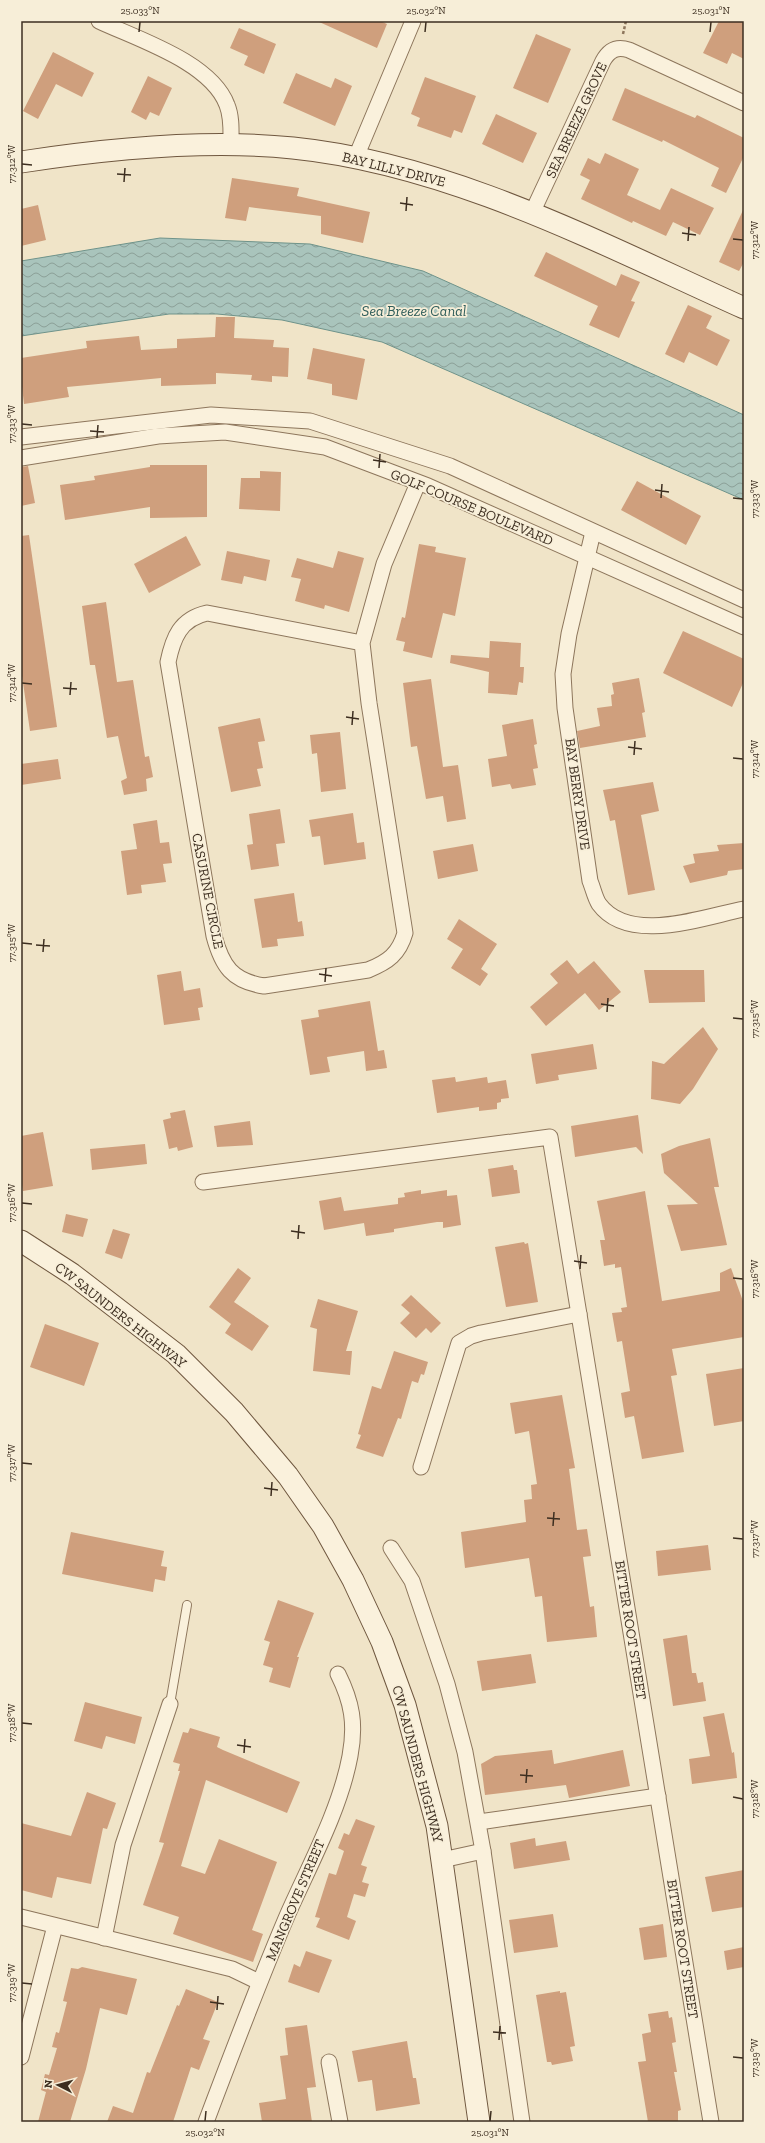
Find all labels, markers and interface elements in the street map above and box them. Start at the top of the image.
text: 25.033°N [120,5,160,17]
text: 25.032°N [406,5,446,17]
text: 25.031°N [692,5,731,17]
street label: SEA BREEZE GROVE [542,60,611,181]
text: 77.312°W [6,144,18,183]
street label: BAY LILLY DRIVE [341,148,447,191]
text: 77.312°W [749,220,761,259]
water label: Sea Breeze Canal [362,302,466,320]
text: 77.313°W [6,404,18,443]
street label: GOLF COURSE BOULEVARD [388,465,556,550]
text: 77.313°W [749,479,761,518]
text: 77.314°W [6,663,18,702]
street label: BAY BERRY DRIVE [561,737,594,851]
text: 77.314°W [749,739,761,778]
street label: CASURINE CIRCLE [188,832,227,950]
text: 77.315°W [6,923,18,962]
text: 77.315°W [749,999,761,1038]
text: 77.316°W [6,1183,18,1222]
street label: CW SAUNDERS HIGHWAY [52,1259,190,1372]
text: 77.316°W [749,1259,761,1298]
text: 77.317°W [6,1444,18,1482]
text: 77.317°W [749,1520,761,1558]
street label: BITTER ROOT STREET [611,1559,650,1701]
street label: CW SAUNDERS HIGHWAY [388,1684,447,1845]
text: 77.318°W [6,1703,18,1742]
text: 77.318°W [749,1779,761,1818]
street label: MANGROVE STREET [262,1837,329,1963]
street label: BITTER ROOT STREET [663,1878,702,2020]
text: 77.319°W [6,1963,18,2002]
text: 77.319°W [749,2038,761,2077]
north arrow [38,2065,78,2105]
text: N [42,2079,56,2089]
text: 25.032°N [185,2127,225,2139]
text: 25.031°N [471,2127,510,2139]

